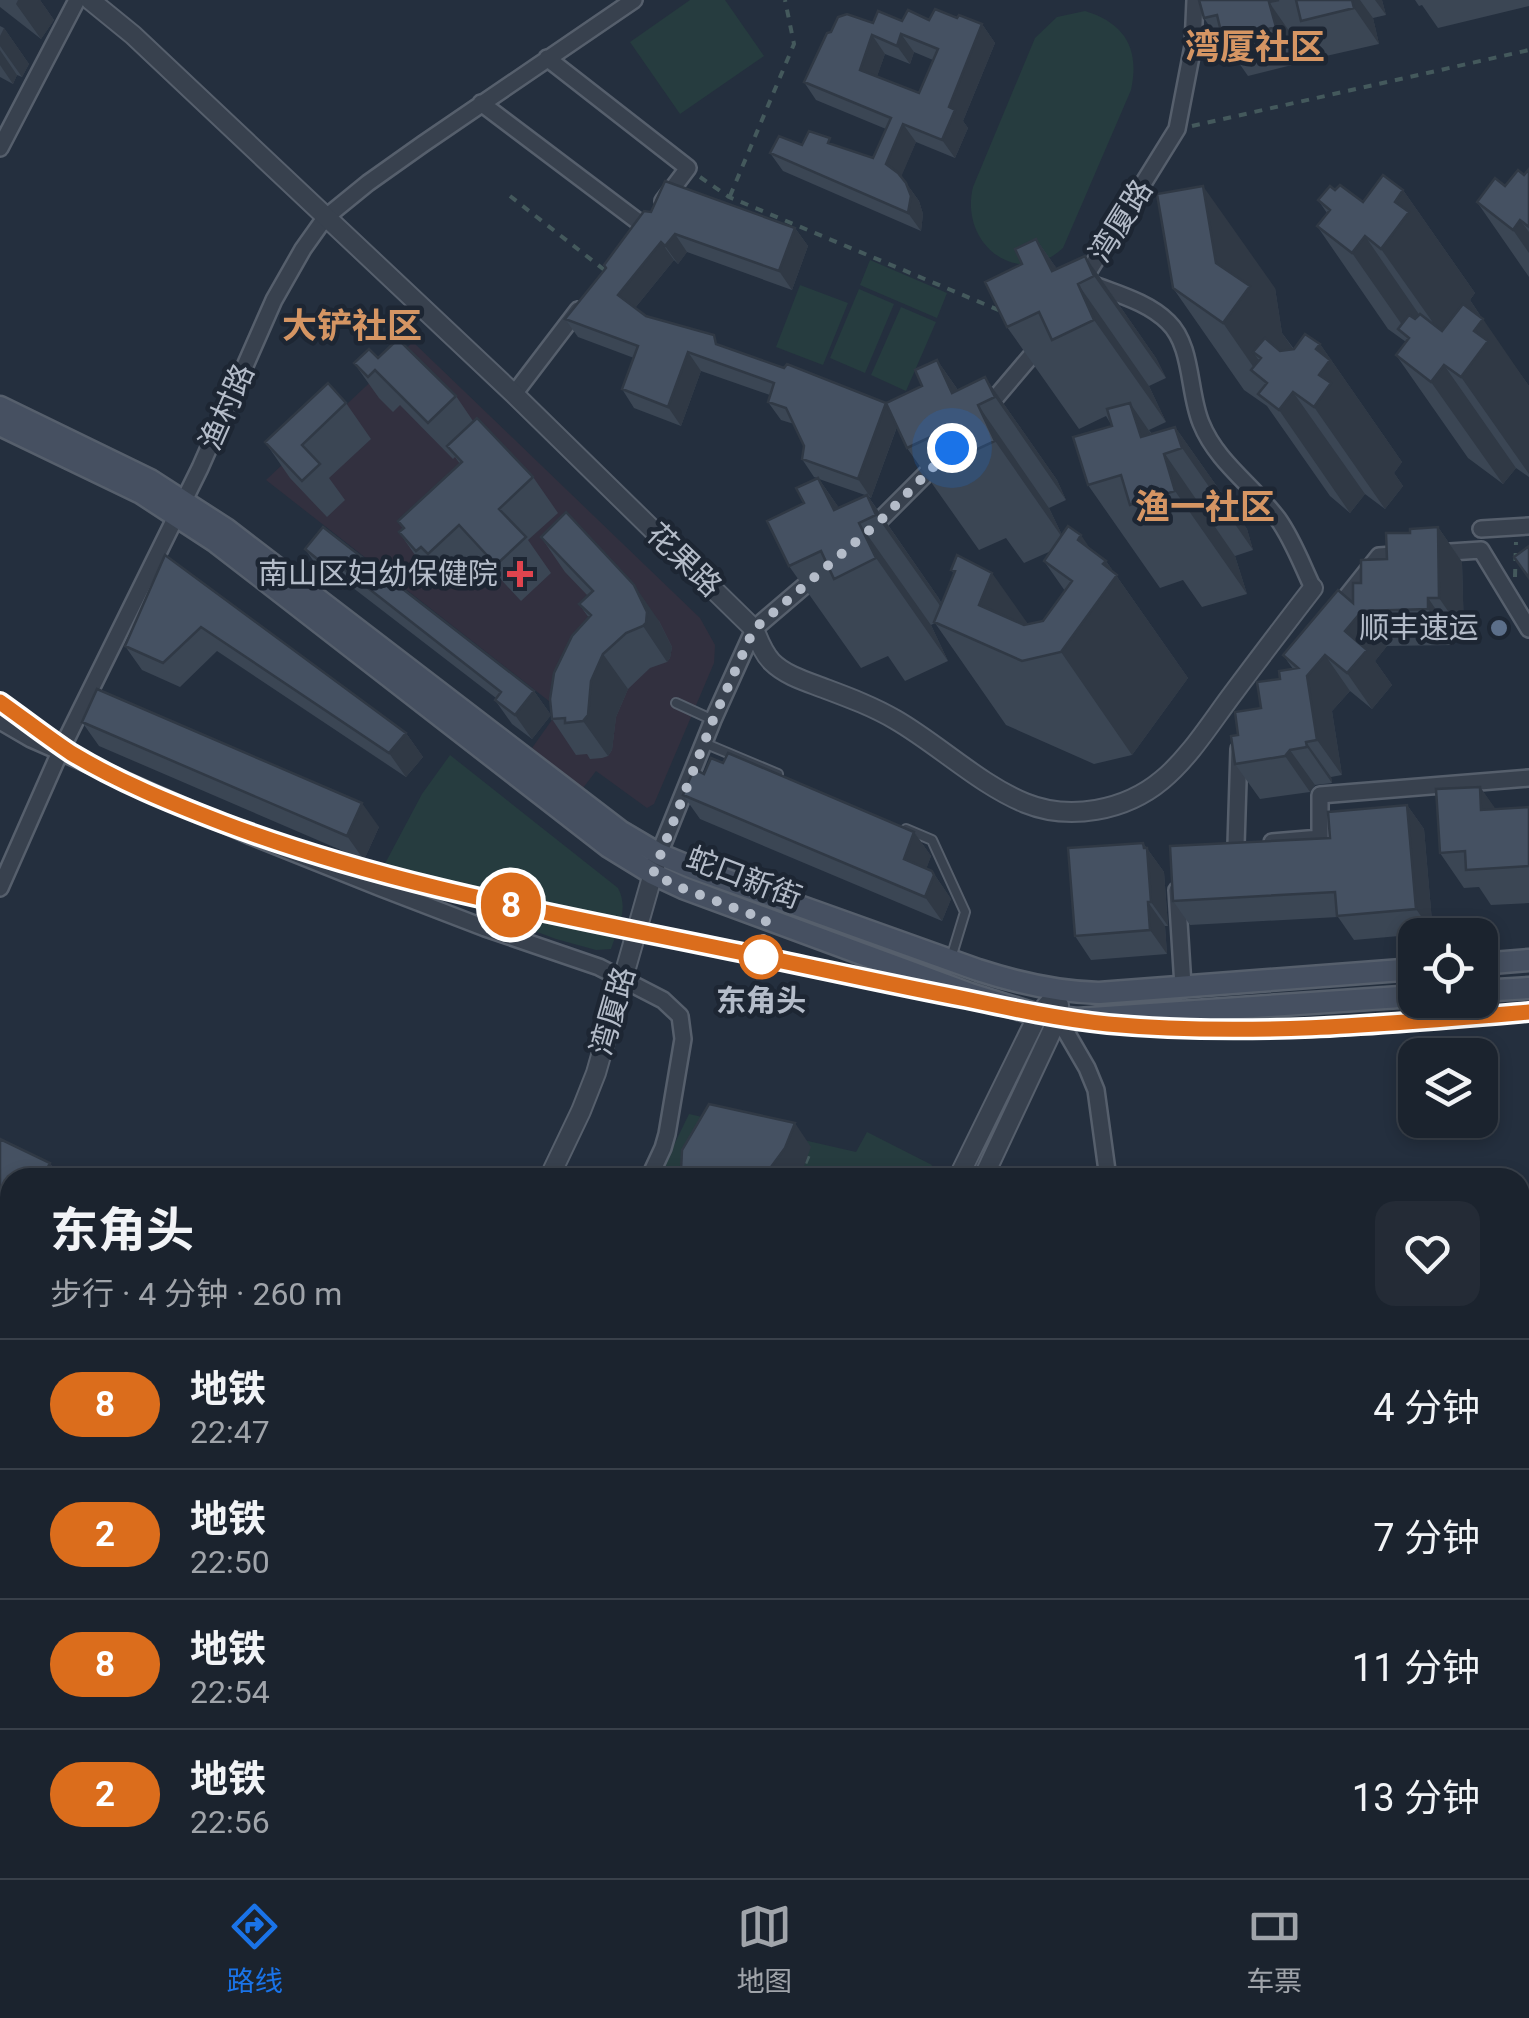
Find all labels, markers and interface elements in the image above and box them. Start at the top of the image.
district label: 湾厦社区 [1185,27,1325,68]
street label: 湾厦路 [1082,173,1159,268]
district label: 大铲社区 [282,306,422,347]
street label: 渔村路 [192,359,261,455]
your location [927,423,977,473]
district label: 渔一社区 [1135,487,1275,528]
street label: 花果路 [640,516,729,603]
place label: 南山区妇幼保健院 [258,556,498,591]
marker: 南山区妇幼保健院 [507,561,533,587]
place label: 顺丰速运 [1359,610,1479,645]
marker: 顺丰速运 [1488,617,1510,639]
street label: 蛇口新街 [682,840,806,915]
line badge: 8 [478,872,544,938]
text: 8 [501,885,521,926]
map controls [1398,918,1498,1138]
button: locate [1398,918,1498,1018]
marker: 东角头 [740,936,782,978]
street label: 湾厦路 [583,963,642,1059]
place label: 东角头 [716,983,806,1018]
button: layers [1398,1038,1498,1138]
button: heart [1375,1201,1480,1306]
text: 东角头 [50,1202,194,1259]
text: 步行 · 4 分钟 · 260 m [50,1275,342,1313]
text: 地铁 [190,1367,266,1411]
text: 8 [95,1384,115,1425]
text: 4 分钟 [1373,1386,1480,1430]
text: 22:47 [190,1413,270,1451]
text: 地铁 [190,1497,266,1541]
text: 2 [95,1514,115,1555]
text: 7 分钟 [1373,1516,1480,1560]
text: 22:50 [190,1543,270,1581]
text: 地铁 [190,1627,266,1671]
text: 8 [95,1644,115,1685]
text: 11 分钟 [1352,1646,1480,1690]
text: 22:54 [190,1673,270,1711]
text: 地铁 [190,1757,266,1801]
text: 2 [95,1774,115,1815]
text: 13 分钟 [1352,1776,1480,1820]
text: 22:56 [190,1803,270,1841]
tab: 路线 [227,1899,283,1999]
tab: 地图 [736,1899,792,1999]
tab: 车票 [1246,1899,1302,1999]

